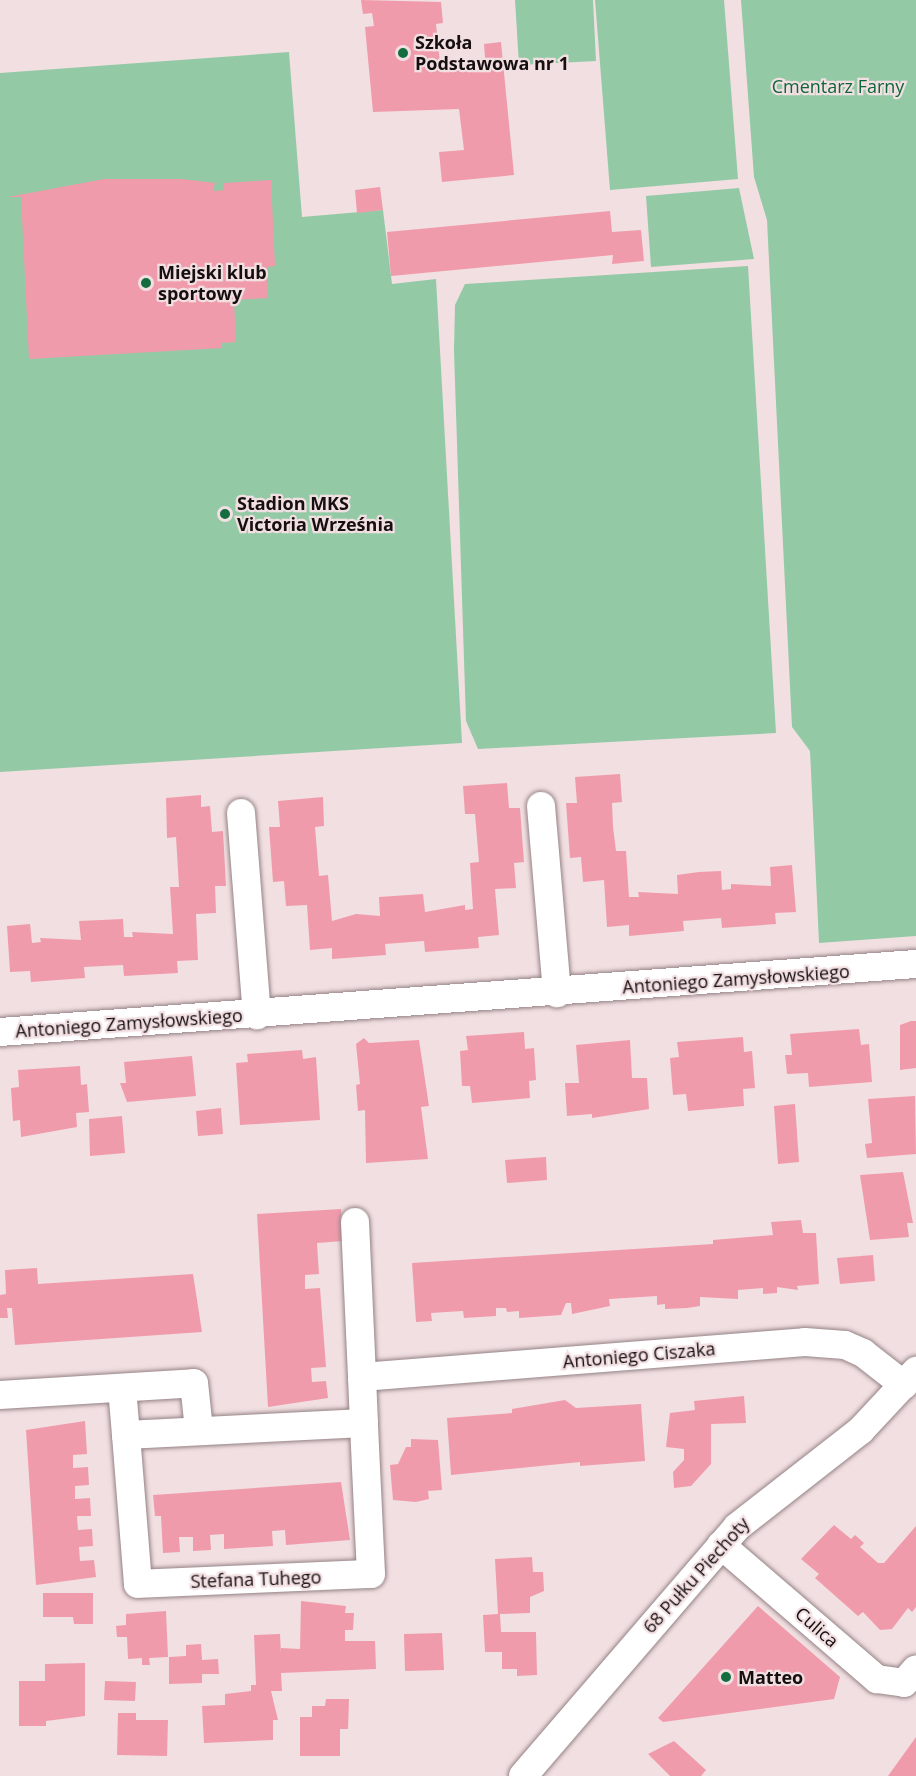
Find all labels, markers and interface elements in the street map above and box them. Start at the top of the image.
place label: Szkoła Podstawowa nr 1 [415,32,569,74]
marker: Szkoła Podstawowa nr 1 [396,46,410,60]
park label: Cmentarz Farny [772,75,904,97]
place label: Miejski klub sportowy [158,262,267,304]
marker: Miejski klub sportowy [139,276,153,290]
place label: Stadion MKS Victoria Września [237,493,394,536]
marker: Stadion MKS Victoria Września [218,507,232,521]
street label: Antoniego Zamysłowskiego [622,960,850,998]
street label: Antoniego Zamysłowskiego [15,1004,243,1042]
street label: Antoniego Ciszaka [562,1338,716,1372]
street label: 68 Pułku Piechoty [638,1513,754,1637]
street label: Stefana Tuhego [190,1566,322,1592]
street label: Culica [791,1602,843,1652]
place label: Matteo [738,1666,803,1688]
marker: Matteo [719,1670,733,1684]

